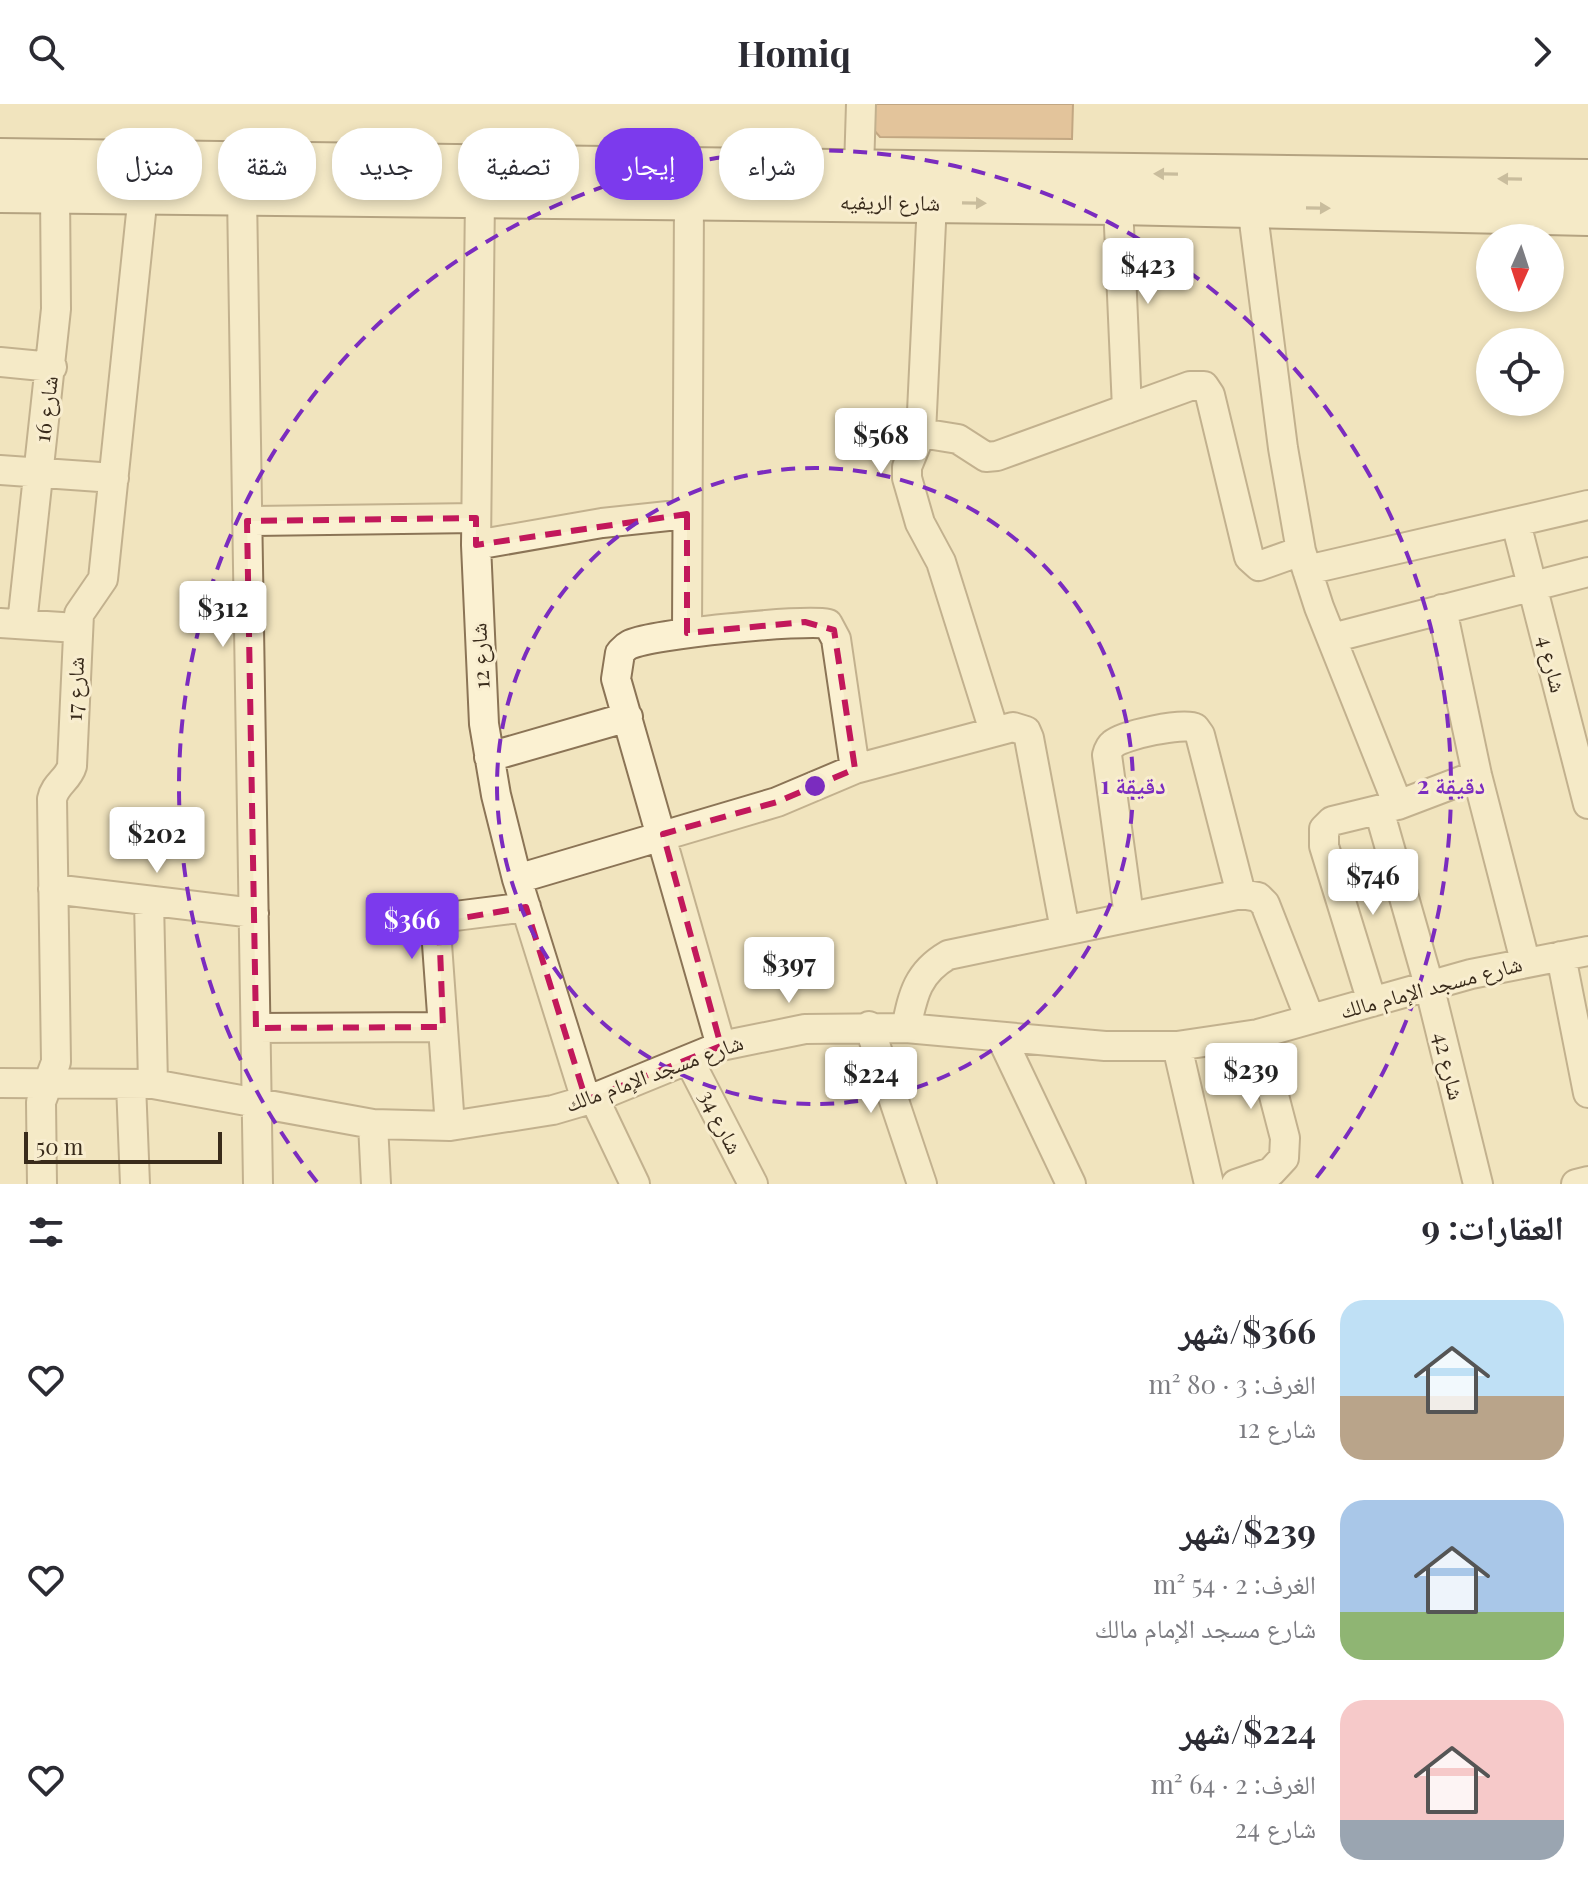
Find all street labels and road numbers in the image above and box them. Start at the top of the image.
street label: شارع الريفيه [840,185,940,217]
street label: شارع 16 [26,374,64,444]
street label: شارع 12 [462,622,496,690]
street label: شارع 4 [1531,632,1575,696]
street label: شارع 17 [58,656,90,722]
street label: شارع مسجد الإمام مالك [1336,947,1525,1026]
street label: شارع مسجد الإمام مالك [560,1026,747,1119]
street label: شارع 42 [1427,1029,1473,1103]
street label: شارع 34 [693,1084,751,1159]

